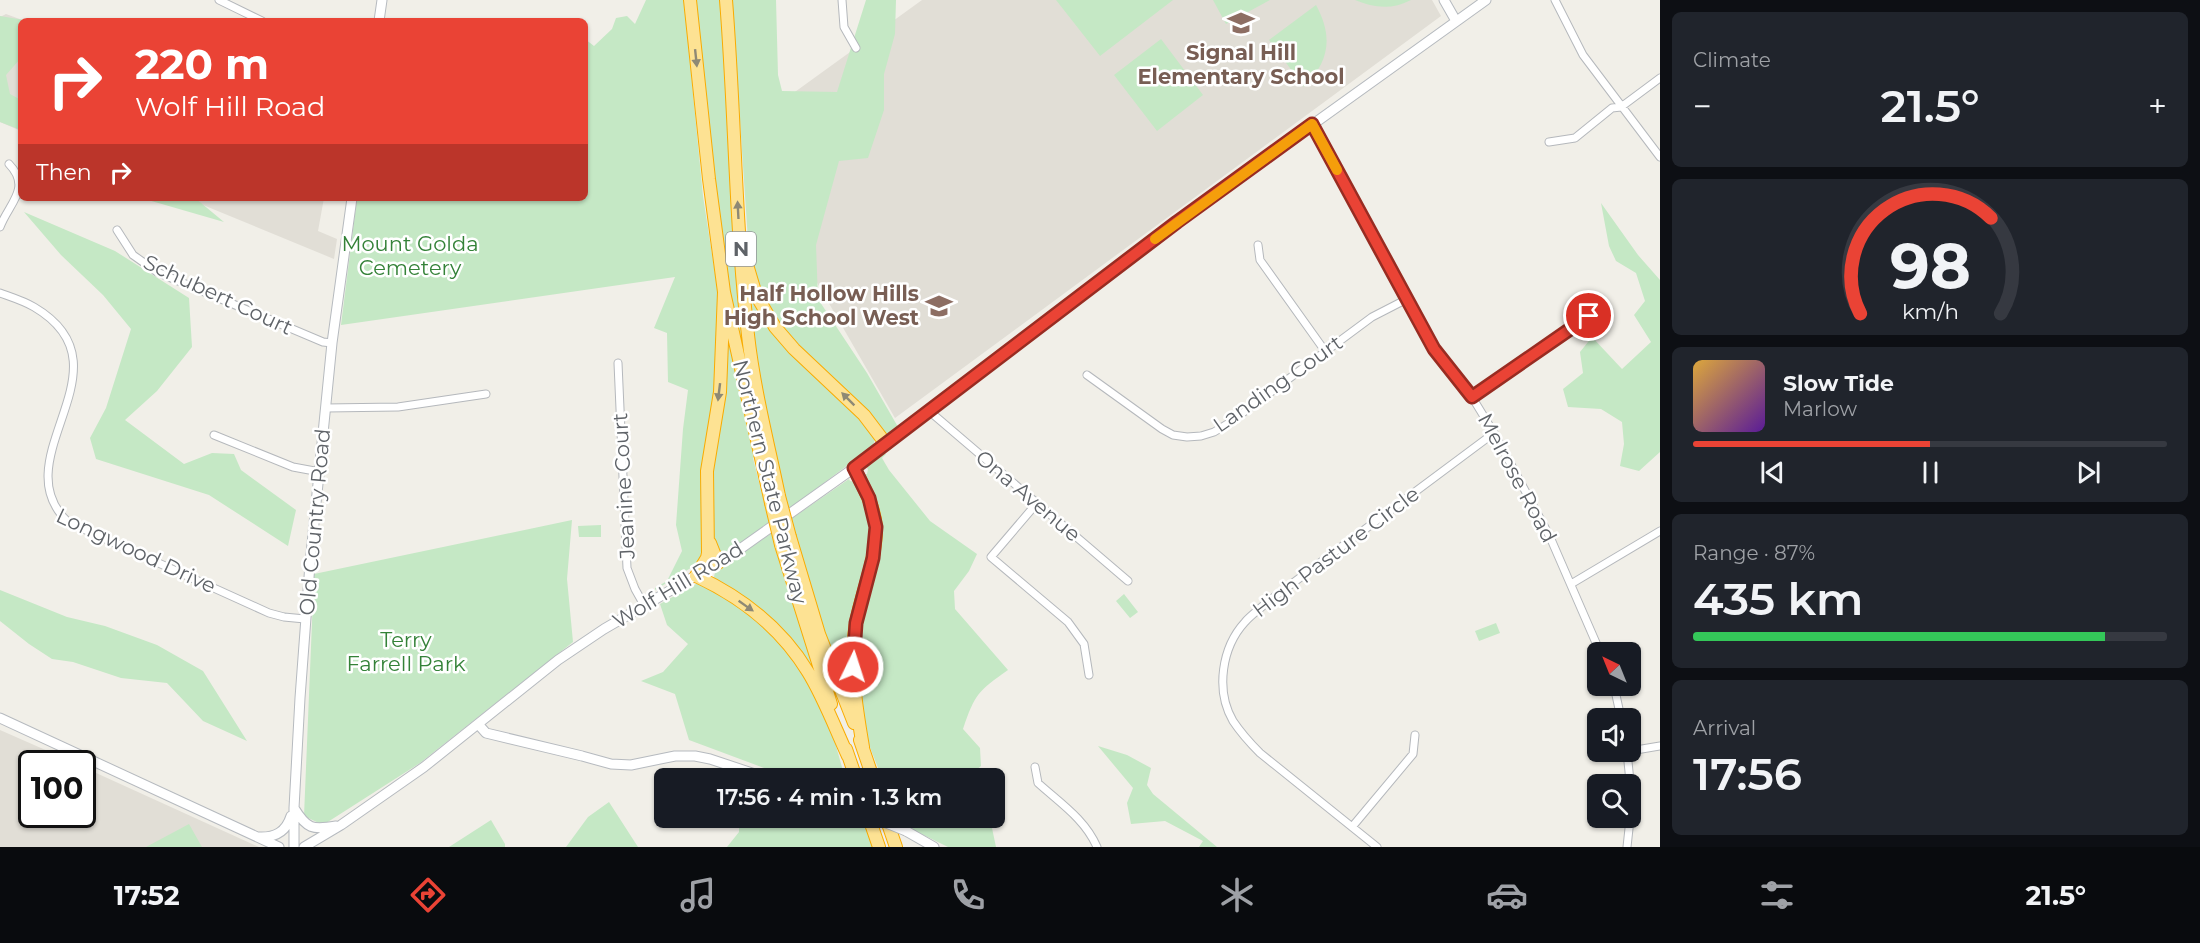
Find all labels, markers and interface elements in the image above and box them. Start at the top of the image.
school or university icon: Signal Hill Elementary School [1226,8,1256,38]
text: 220 m [135,38,269,90]
place label: Signal Hill Elementary School [1138,40,1344,89]
icon: right [36,42,114,120]
text: Climate [1693,48,1771,72]
one-way arrow [691,49,701,68]
text: 21.5° [1880,78,1980,133]
text: − [1693,86,1712,126]
text: + [2148,86,2167,126]
text: Wolf Hill Road [135,90,325,123]
icon: right [104,156,137,189]
text: Then [36,159,92,186]
one-way arrow [734,200,743,219]
text: 98 [1890,228,1970,304]
park label: Mount Golda Cemetery [341,231,479,280]
road number: N [726,232,756,266]
street label: Schubert Court [140,249,297,340]
place label: Half Hollow Hills High School West [724,281,919,330]
pin [1563,290,1614,341]
school or university icon: Half Hollow Hills High School West [924,291,954,321]
text: km/h [1901,298,1959,324]
icon: arrive [1572,299,1605,332]
street label: Landing Court [1208,330,1347,437]
street label: Northern State Parkway [728,357,813,607]
text: Slow Tide [1783,370,1894,397]
one-way arrow [714,383,724,402]
one-way arrow [842,393,856,407]
text: Marlow [1783,397,1857,421]
street label: Melrose Road [1473,409,1562,547]
street label: Jeanine Court [607,412,640,561]
street label: Old Country Road [294,427,335,616]
street label: Ona Avenue [971,445,1086,547]
icon: previous [1756,456,1789,489]
icon: pause [1914,456,1947,489]
icon: next [2072,456,2105,489]
street label: High Pasture Circle [1248,481,1424,622]
street label: Longwood Drive [52,503,220,598]
street label: Wolf Hill Road [608,536,748,633]
text: Range · 87% [1693,541,1815,565]
text: 435 km [1693,571,1863,626]
one-way arrow [738,600,754,612]
park label: Terry Farrell Park [346,627,466,676]
position arrow [821,635,885,699]
north arrow [1587,642,1641,696]
map controls [1587,642,1641,828]
button: sound [1587,708,1641,762]
text: Arrival [1693,716,1756,740]
text: 17:56 [1693,746,1802,801]
speed limit sign: 100 [18,750,96,828]
button: search [1587,774,1641,828]
text: 17:56 · 4 min · 1.3 km [717,784,942,811]
icon: directions [407,874,449,916]
icon: music [677,874,719,916]
icon: phone [947,874,989,916]
icon: climate [1216,874,1258,916]
icon: car [1486,874,1528,916]
icon: filters [1756,874,1798,916]
text: 17:52 [114,879,180,912]
text: 21.5° [2025,879,2086,912]

